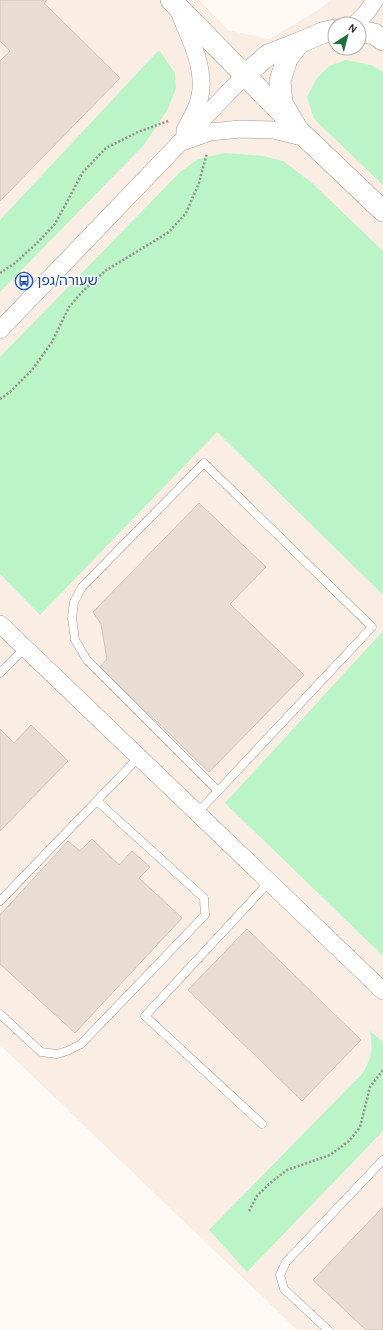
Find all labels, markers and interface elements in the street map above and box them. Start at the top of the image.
north arrow [327,16,367,56]
text: N [346,22,359,35]
bus stop icon: שעורה/גפן [14,271,34,291]
place label: שעורה/גפן [37,274,98,288]

